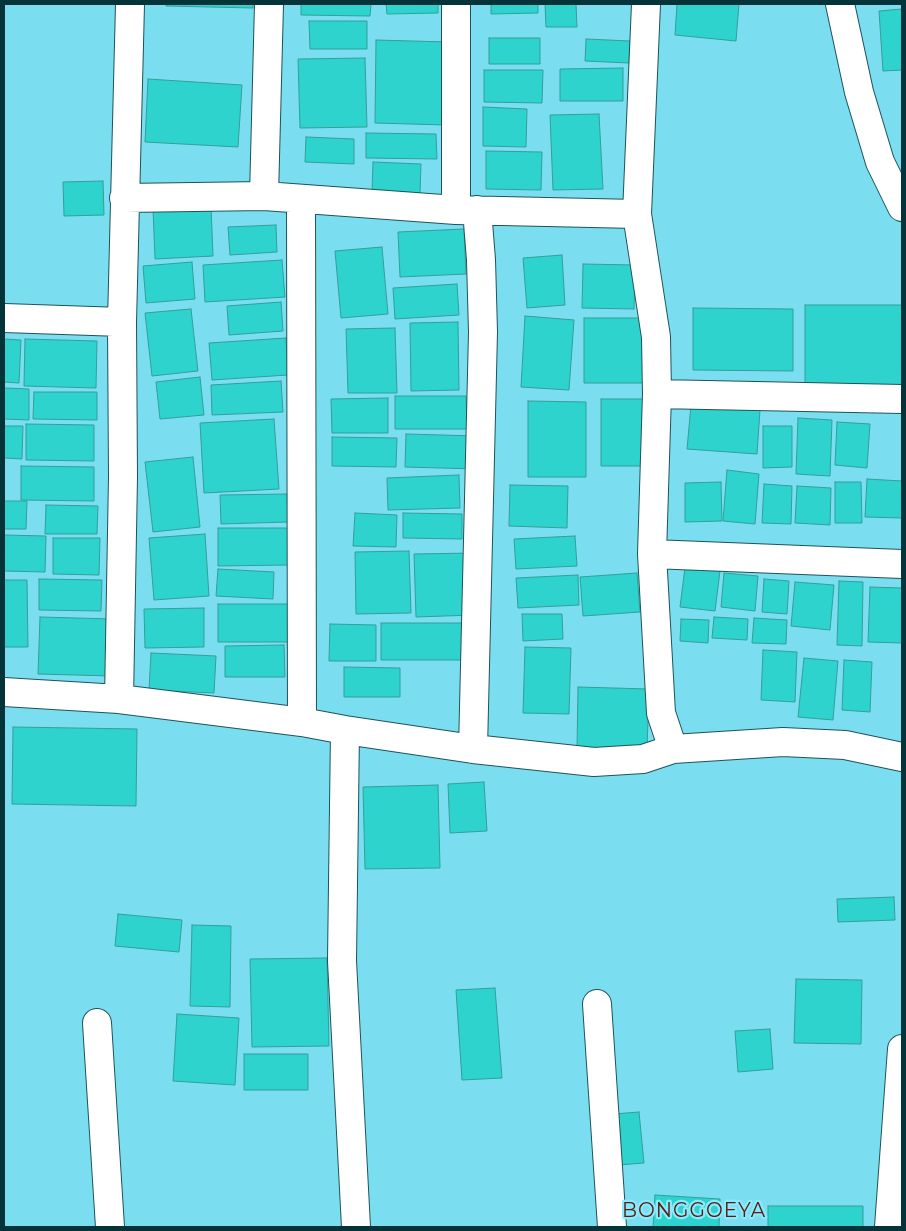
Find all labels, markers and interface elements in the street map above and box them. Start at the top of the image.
district label: BONGGOEYA [621,1199,767,1223]

